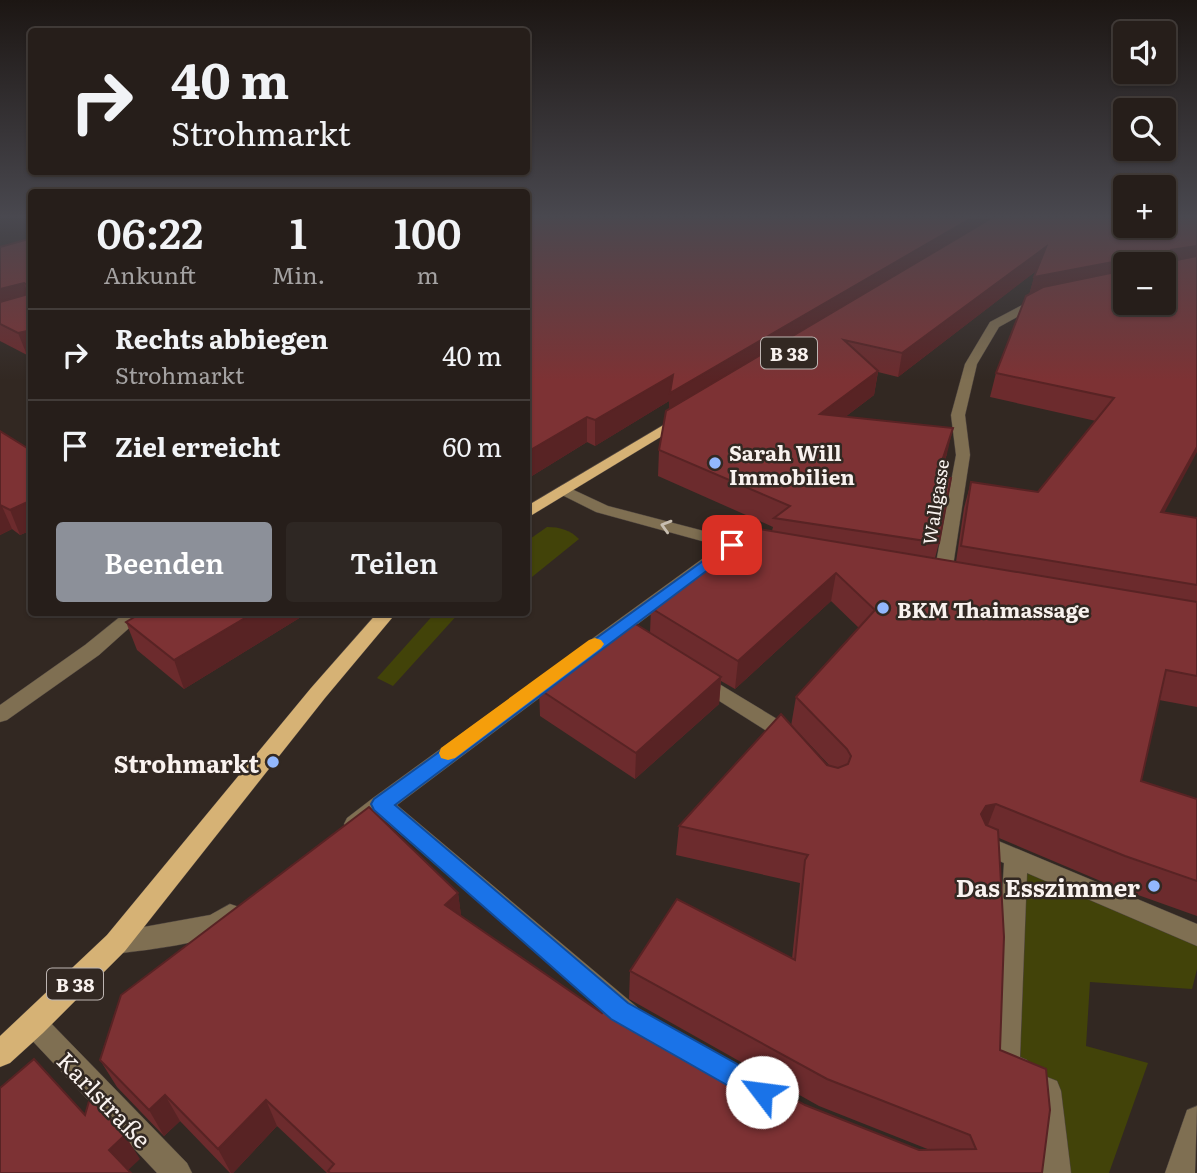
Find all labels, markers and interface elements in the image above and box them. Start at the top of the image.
map controls [1113,21,1176,315]
button: sound [1113,21,1176,84]
text: 40 m [171,41,289,114]
icon: right [56,56,147,147]
button: search [1113,98,1176,161]
text: Strohmarkt [171,108,351,156]
button: + [1113,175,1176,238]
text: 06:22 [97,200,203,262]
text: 1 [290,200,307,262]
text: 100 [394,200,461,262]
button: − [1113,252,1176,315]
text: Ankunft [104,257,196,291]
text: Min. [272,257,325,291]
text: m [416,257,439,291]
text: Rechts abbiegen [115,318,328,357]
text: 40 m [442,335,502,374]
icon: right [56,336,94,374]
road number: B 38 [761,338,817,368]
text: Strohmarkt [115,357,244,391]
text: Ziel erreicht [115,426,280,465]
text: 60 m [443,426,502,465]
icon: arrive [56,427,94,465]
place label: Sarah Will Immobilien [729,436,855,491]
marker: Sarah Will Immobilien [707,455,723,471]
street label: Wallgasse [915,457,955,547]
pin [702,515,762,575]
one-way arrow [661,520,673,535]
button: Beenden [56,522,272,602]
button: Teilen [286,522,502,602]
icon: arrive [713,526,751,564]
place label: BKM Thaimassage [897,593,1090,624]
marker: BKM Thaimassage [875,600,891,616]
place label: Strohmarkt [114,745,259,780]
marker: Strohmarkt [265,754,281,770]
place label: Das Esszimmer [956,869,1140,904]
marker: Das Esszimmer [1146,878,1162,894]
road number: B 38 [47,968,103,1000]
street label: Karlstraße [50,1043,160,1155]
position arrow [725,1055,799,1129]

